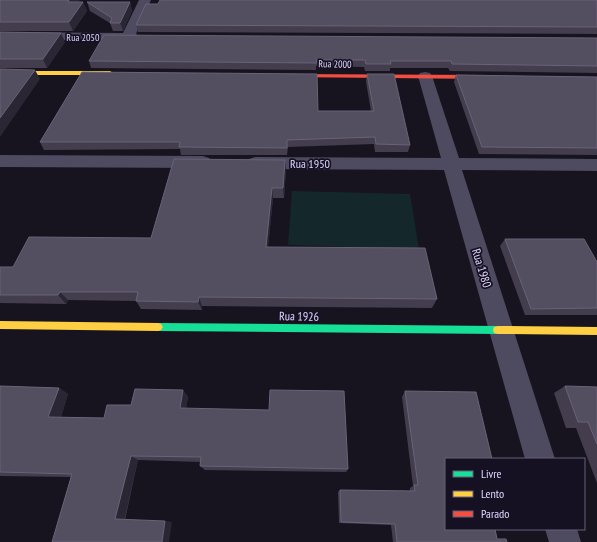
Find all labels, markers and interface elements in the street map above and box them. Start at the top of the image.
street label: Rua 2050 [66,31,100,44]
street label: Rua 2000 [318,57,352,71]
street label: Rua 1950 [290,156,330,171]
street label: Rua 1980 [469,247,495,289]
street label: Rua 1926 [279,308,319,324]
legend [445,458,585,530]
text: Livre [481,466,502,481]
text: Lento [481,486,504,501]
text: Parado [481,506,509,521]

